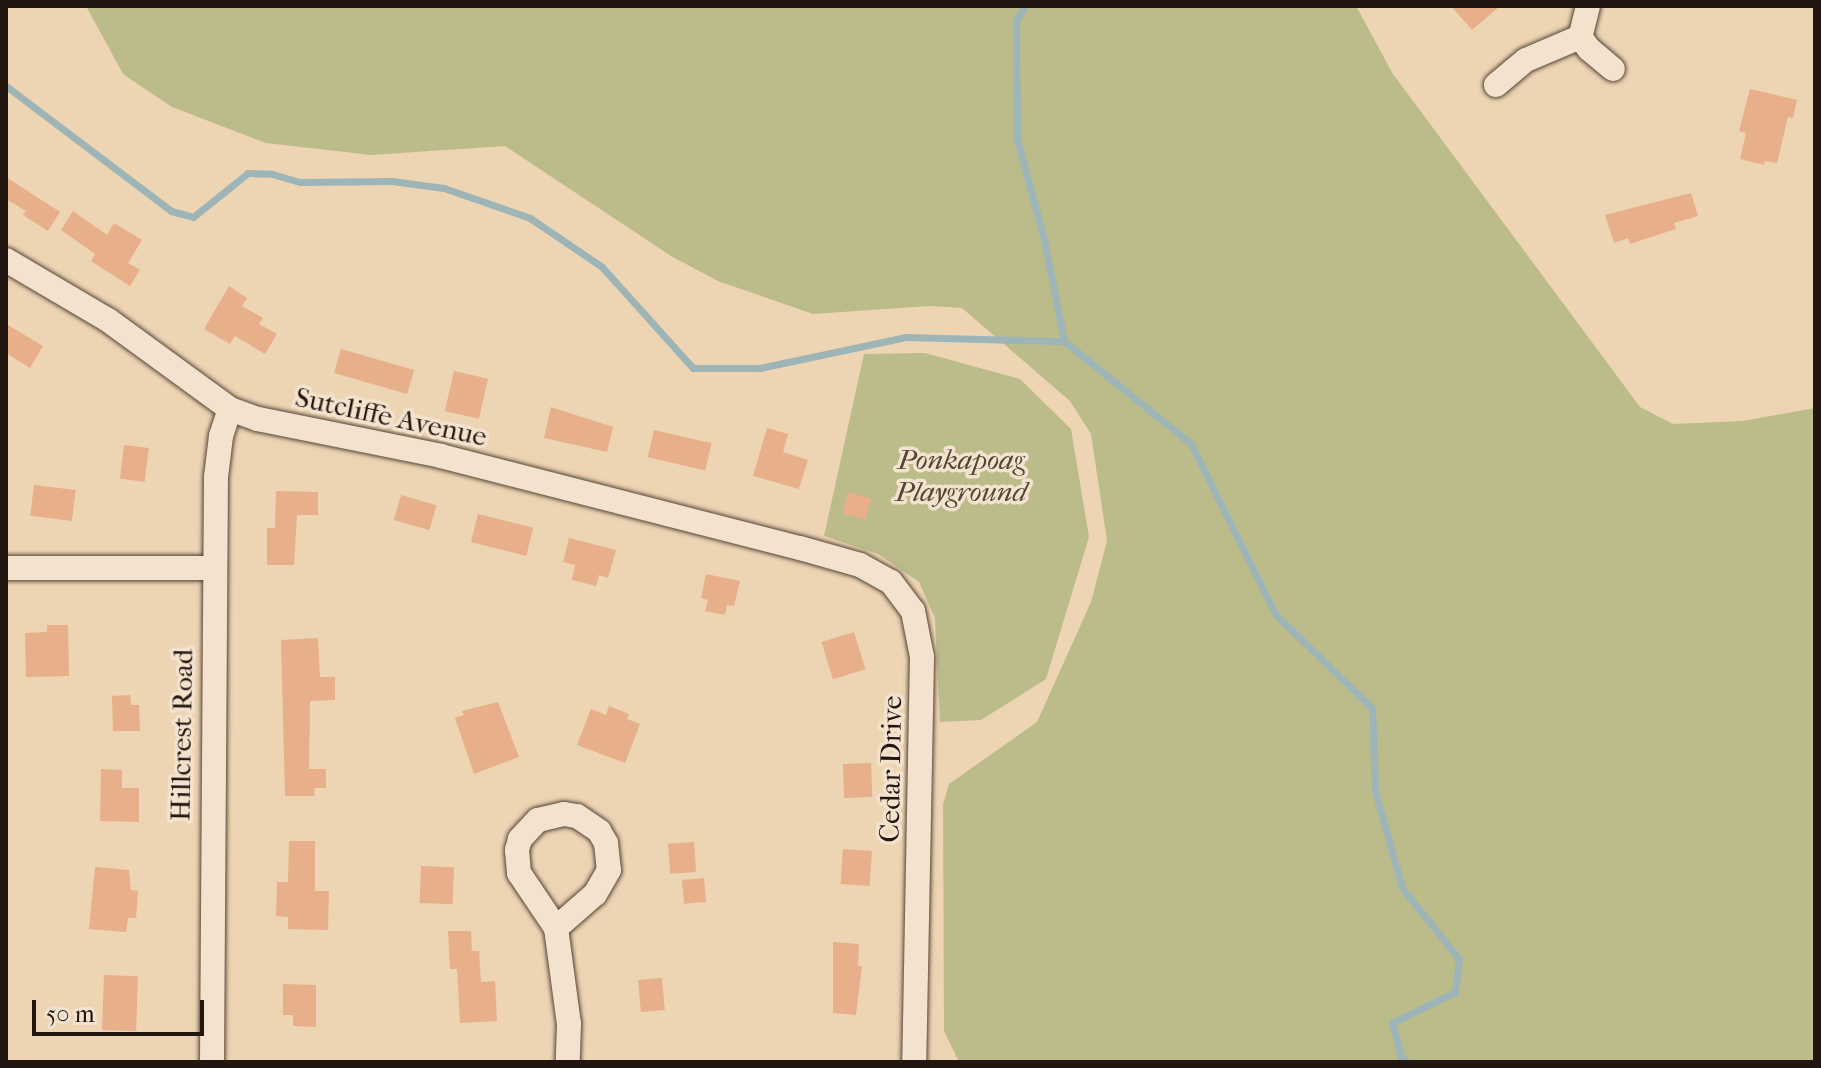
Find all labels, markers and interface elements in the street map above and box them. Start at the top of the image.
street label: Sutcliffe Avenue [292,380,490,454]
park label: Ponkapoag Playground [895,443,1027,509]
street label: Hillcrest Road [164,649,200,821]
street label: Cedar Drive [873,695,909,843]
scale bar [36,984,208,1034]
text: 50 m [46,1000,95,1028]

